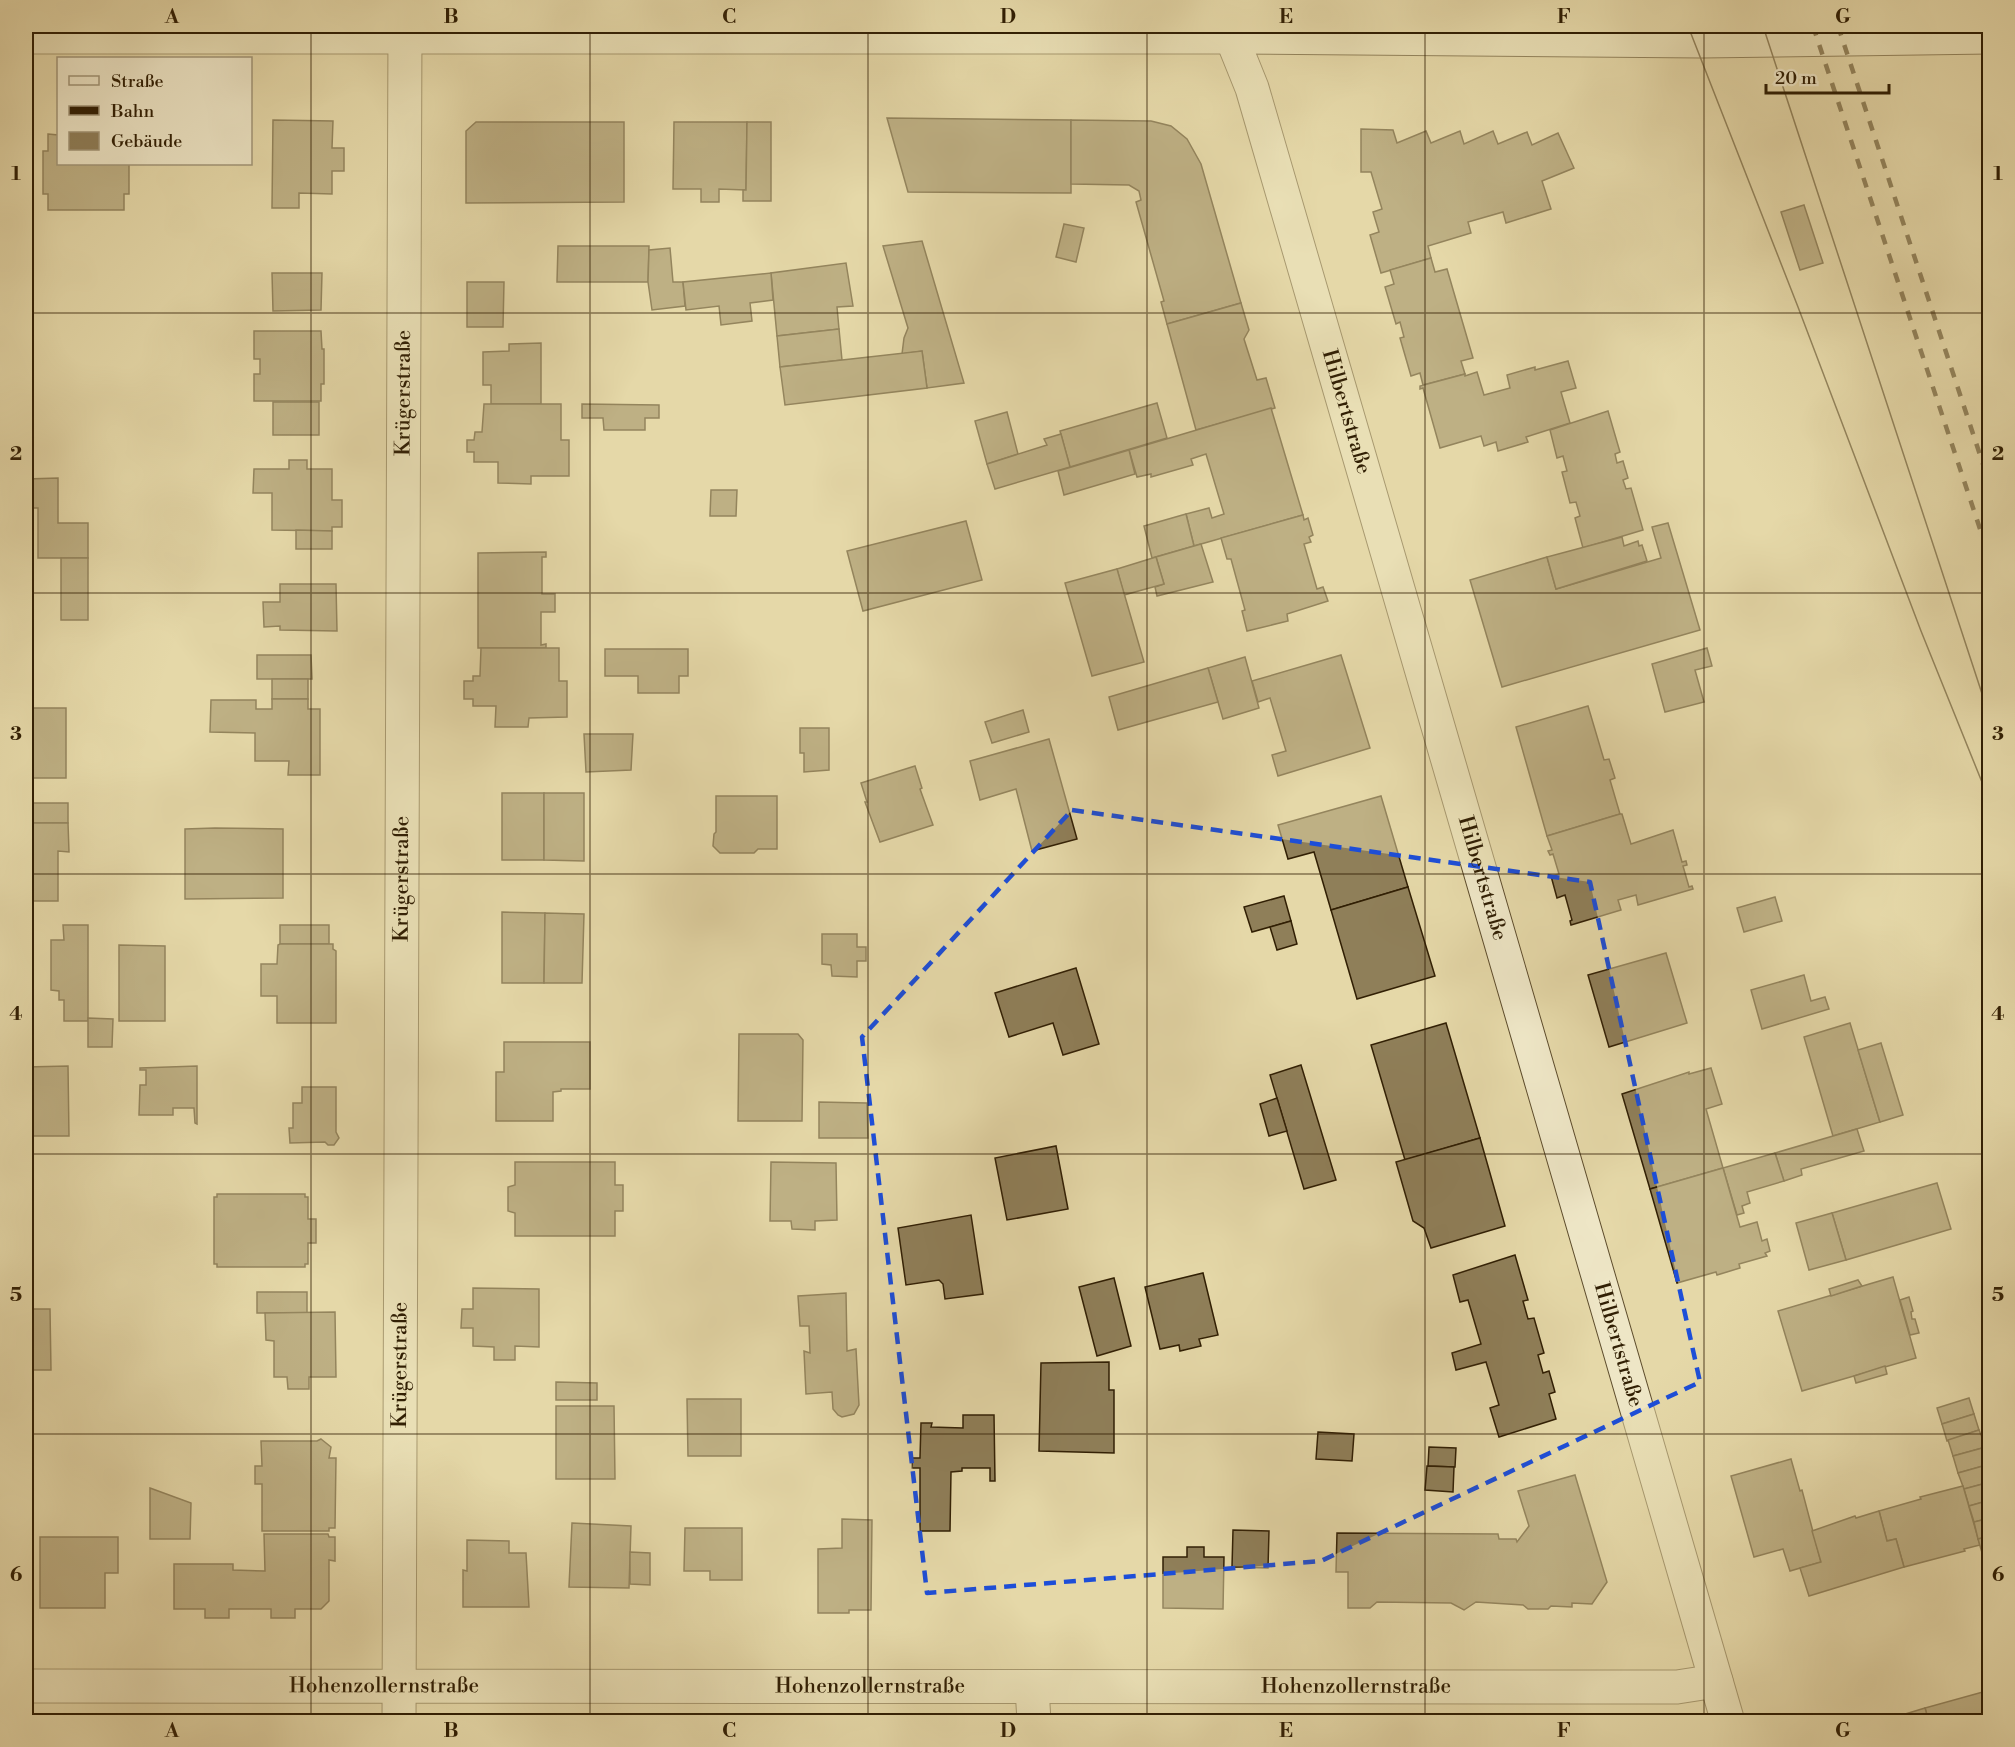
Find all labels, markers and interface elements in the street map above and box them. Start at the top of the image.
text: A [164,5,180,30]
text: B [443,5,459,30]
text: C [722,5,736,30]
text: D [1000,5,1016,30]
text: E [1279,5,1293,30]
text: F [1557,5,1571,30]
text: G [1835,5,1851,30]
legend [57,57,252,165]
scale bar [1766,57,1889,95]
text: 20 m [1775,67,1817,90]
text: Straße [111,70,164,93]
text: Bahn [110,100,154,123]
text: Gebäude [111,130,182,153]
text: 1 [11,162,21,187]
text: 1 [1993,162,2003,187]
street label: Krügerstraße [390,330,417,456]
street label: Hilbertstraße [1316,346,1377,477]
text: 2 [10,442,22,467]
text: 2 [1992,442,2004,467]
text: 3 [10,722,22,747]
text: 3 [1992,722,2004,747]
street label: Hilbertstraße [1452,813,1513,944]
street label: Krügerstraße [389,816,415,942]
text: 4 [9,1002,23,1027]
text: 4 [1991,1002,2005,1027]
street label: Hilbertstraße [1588,1280,1649,1410]
text: 5 [10,1283,22,1308]
text: 5 [1992,1283,2004,1308]
street label: Krügerstraße [387,1302,413,1428]
text: 6 [10,1563,23,1588]
text: 6 [1992,1563,2005,1588]
street label: Hohenzollernstraße [289,1673,479,1699]
street label: Hohenzollernstraße [775,1673,965,1700]
street label: Hohenzollernstraße [1261,1674,1451,1700]
text: A [164,1719,180,1744]
text: B [443,1719,459,1744]
text: C [722,1719,736,1744]
text: D [1000,1719,1016,1744]
text: E [1279,1719,1293,1744]
text: F [1557,1719,1571,1744]
text: G [1835,1719,1851,1744]

